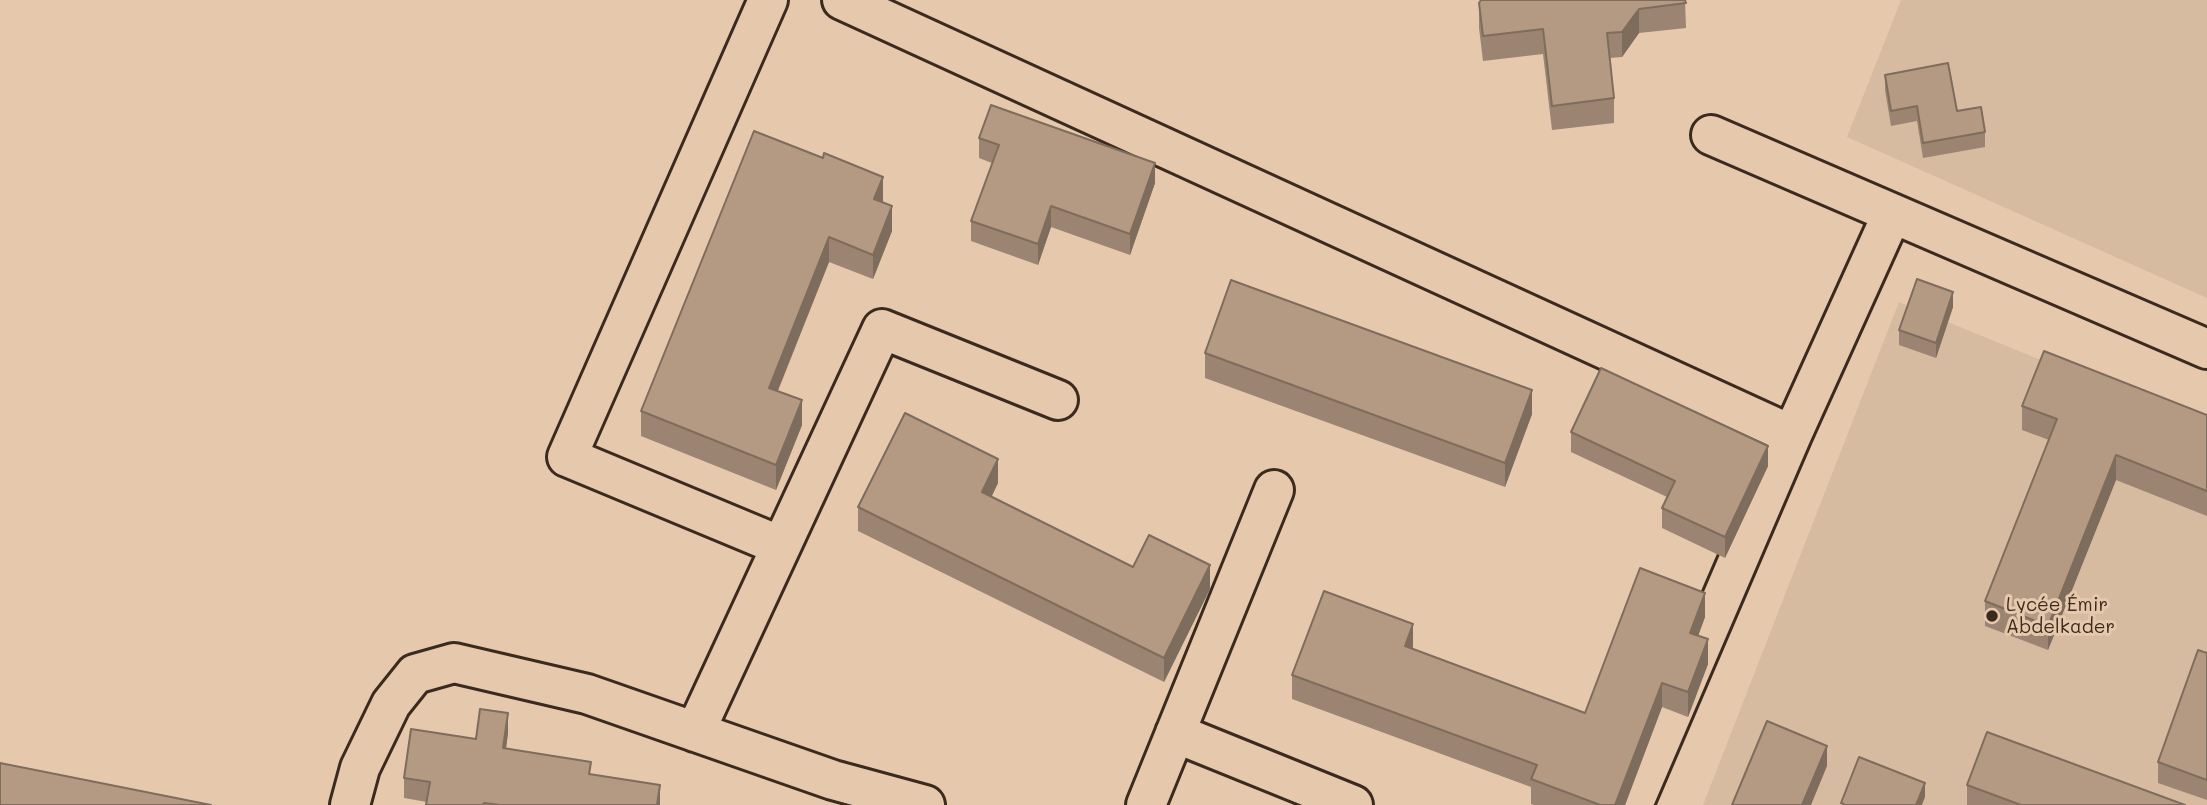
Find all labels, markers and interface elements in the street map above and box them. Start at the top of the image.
place label: Lycée Émir Abdelkader [2006,594,2115,638]
marker: Lycée Émir Abdelkader [1984,608,2000,624]

